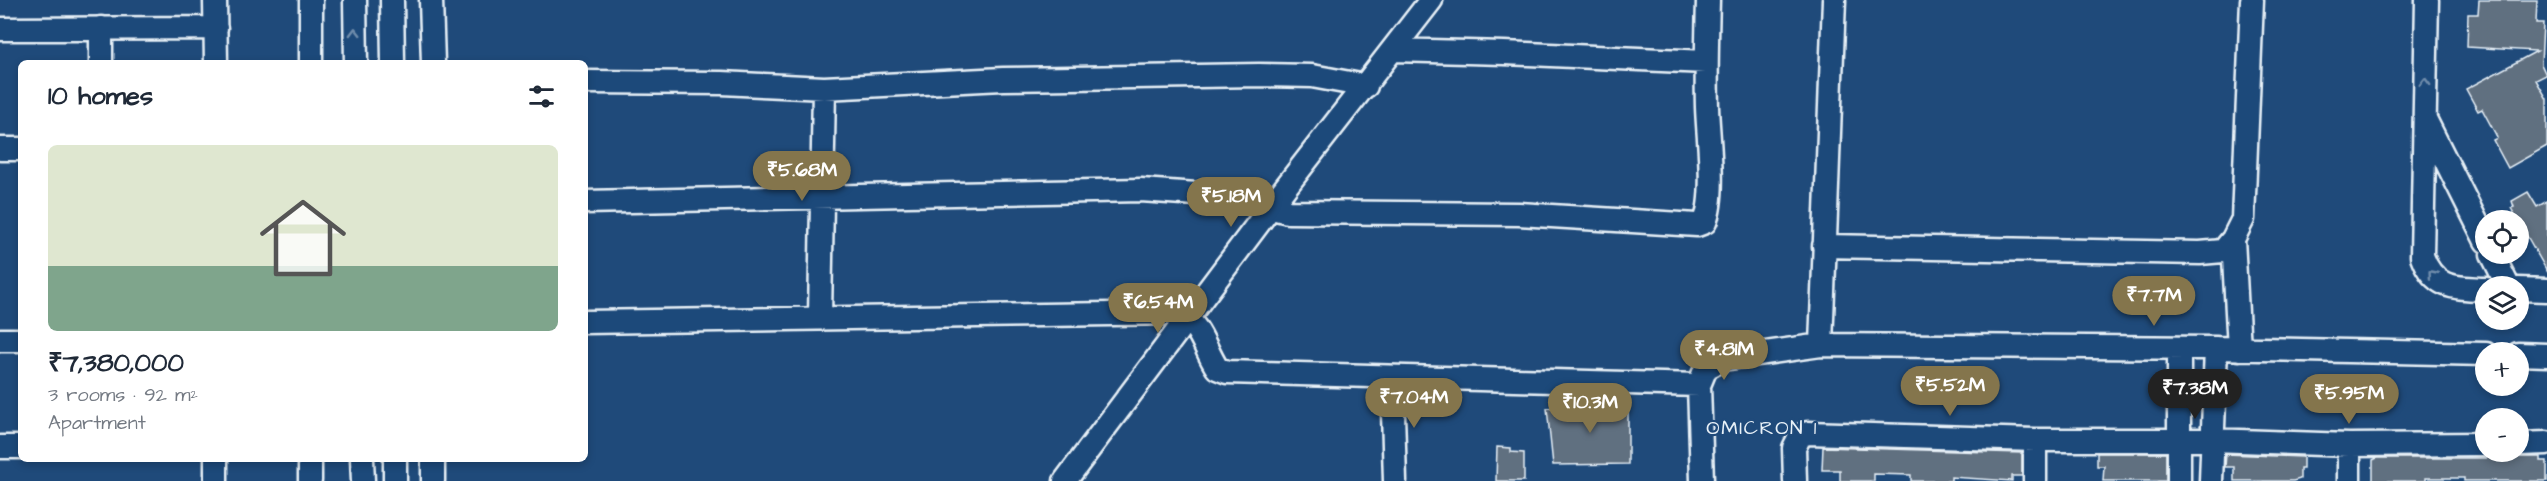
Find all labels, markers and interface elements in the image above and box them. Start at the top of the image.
one-way arrow [349,27,362,36]
text: 10 homes [48,78,153,114]
one-way arrow [2419,78,2432,87]
icon: filters [525,80,558,113]
pin: ₹5.68M [753,151,851,202]
text: ₹5.68M [767,156,837,184]
pin: ₹5.18M [1182,177,1280,228]
text: ₹5.18M [1201,182,1261,210]
icon: home [249,184,357,292]
map controls [2475,210,2529,462]
button: locate [2475,210,2529,264]
one-way arrow [2428,270,2439,281]
pin: ₹7.7M [2112,276,2196,327]
button: layers [2475,276,2529,330]
text: ₹7.7M [2126,281,2182,309]
pin: ₹6.54M [1109,283,1207,334]
text: ₹6.54M [1122,288,1194,316]
pin: ₹4.81M [1675,330,1773,381]
text: ₹4.81M [1694,335,1754,363]
button: + [2475,342,2529,396]
text: ₹7,380,000 [48,345,184,381]
pin: ₹5.52M [1901,366,1999,417]
pin: ₹7.38M [2146,369,2244,420]
text: ₹5.52M [1915,371,1985,399]
text: ₹7.38M [2162,374,2228,402]
pin: ₹5.95M [2300,374,2398,425]
pin: ₹7.04M [1365,378,1463,429]
text: ₹5.95M [2314,379,2384,407]
text: 3 rooms · 92 m² [48,381,198,409]
text: ₹7.04M [1379,383,1449,411]
pin: ₹10.3M [1541,383,1639,434]
text: ₹10.3M [1562,388,1618,416]
button: − [2475,408,2529,462]
text: Apartment [48,409,146,437]
district label: OMICRON 1 [1706,414,1818,442]

